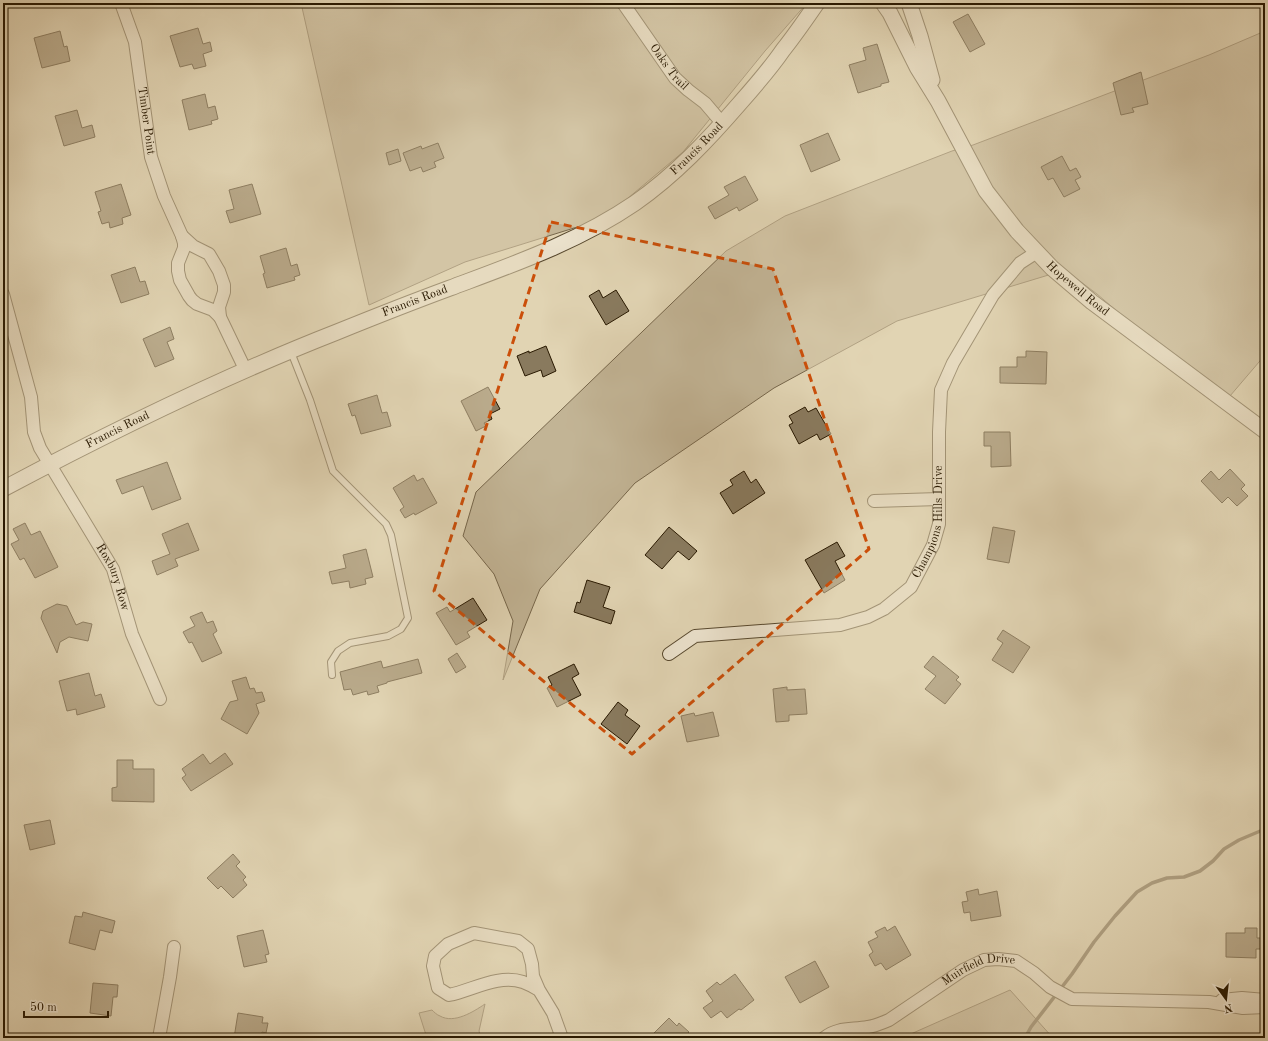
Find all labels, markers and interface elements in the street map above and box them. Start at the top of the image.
street label: Oaks Trail [647,42,690,93]
street label: Timber Point [135,86,157,156]
street label: Francis Road [668,120,726,178]
street label: Hopewell Road [1043,259,1111,318]
street label: Francis Road [380,283,449,319]
street label: Francis Road [84,409,151,451]
street label: Champions Hills Drive [911,465,945,580]
street label: Roxbury Row [93,542,131,613]
street label: Muirfield Drive [940,953,1016,988]
north arrow [1206,979,1246,1019]
scale bar [24,993,108,1019]
text: 50 m [30,1001,57,1014]
text: N [1222,1001,1234,1014]

